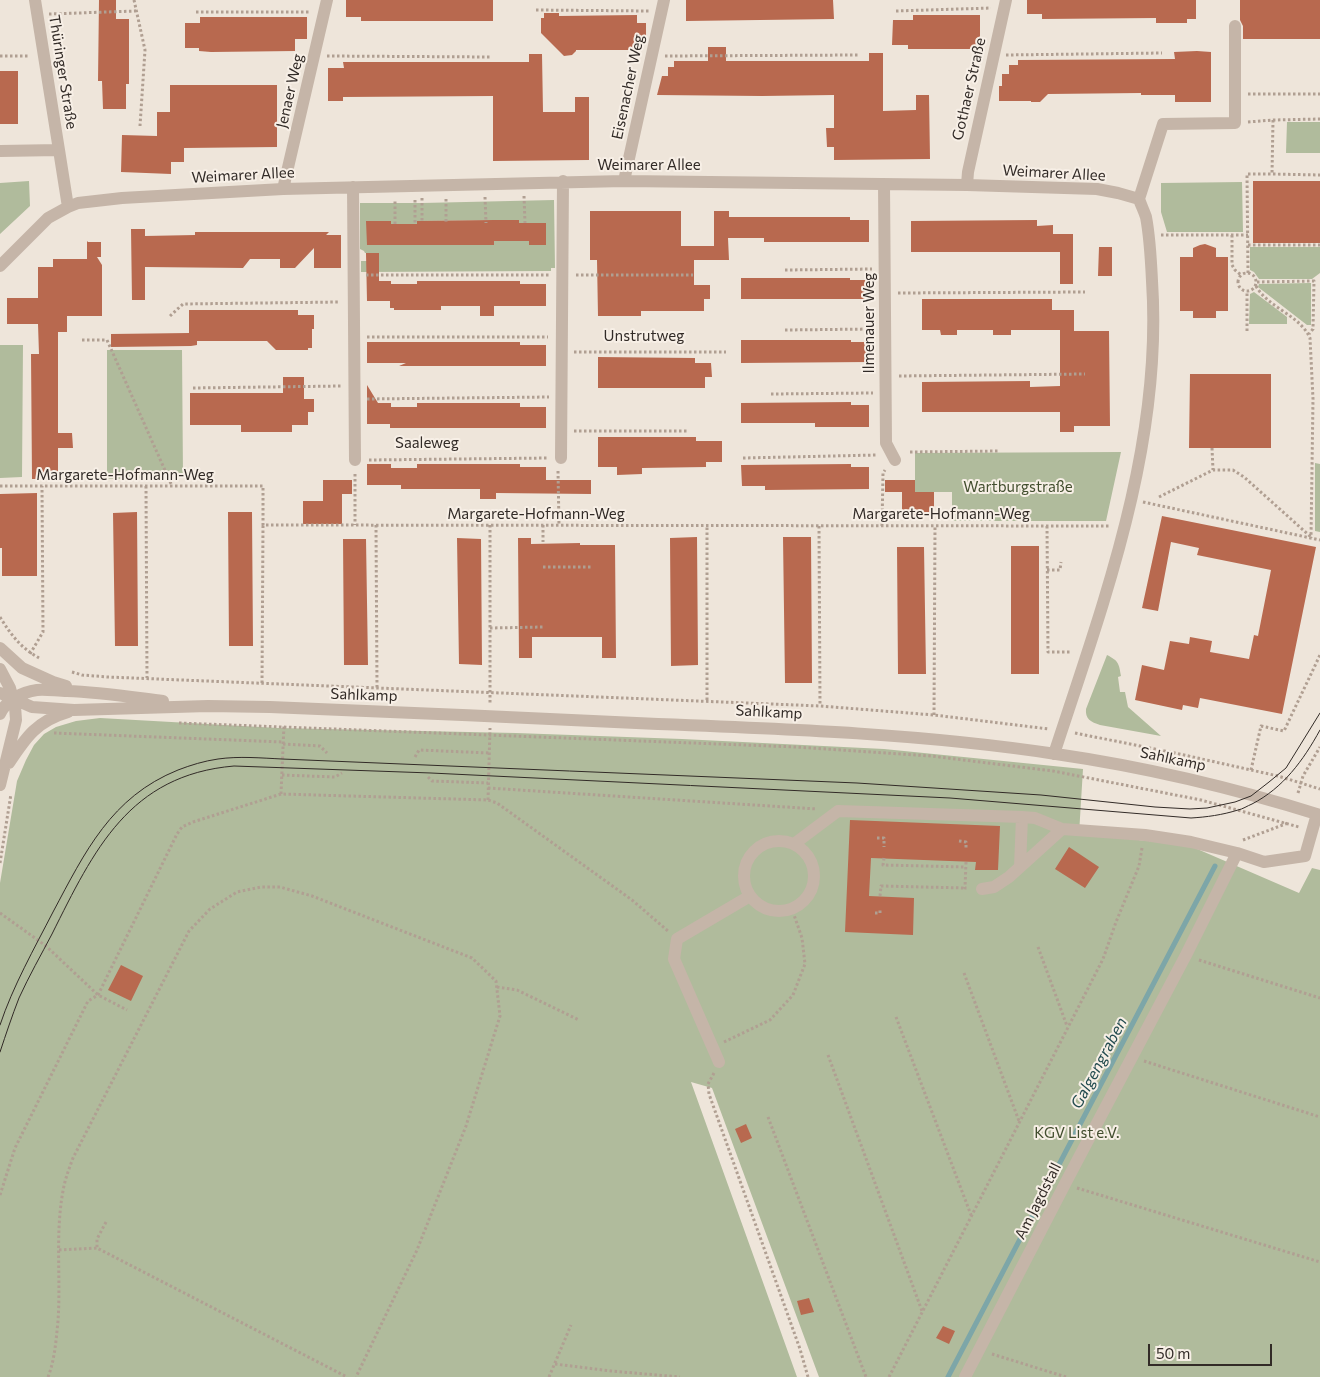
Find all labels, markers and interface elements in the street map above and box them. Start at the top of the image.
street label: Thüringer Straße [45,14,81,130]
street label: Eisenacher Weg [608,33,648,141]
street label: Gothaer Straße [948,36,990,142]
street label: Jenaer Weg [273,52,307,130]
street label: Weimarer Allee [597,156,701,174]
street label: Weimarer Allee [1002,161,1106,185]
street label: Weimarer Allee [191,163,295,187]
street label: Ilmenauer Weg [860,273,878,373]
street label: Unstrutweg [604,327,684,345]
street label: Saaleweg [395,434,459,452]
street label: Margarete-Hofmann-Weg [36,466,214,484]
park label: Wartburgstraße [963,478,1073,496]
street label: Margarete-Hofmann-Weg [447,505,625,523]
street label: Margarete-Hofmann-Weg [852,505,1030,523]
street label: Sahlkamp [330,685,398,705]
street label: Sahlkamp [735,701,803,723]
street label: Sahlkamp [1138,743,1208,775]
water label: Galgengraben [1067,1014,1131,1112]
park label: KGV List e.V. [1034,1124,1120,1142]
street label: Am Jagdstall [1011,1160,1065,1242]
scale bar [1150,1334,1274,1366]
text: 50 m [1156,1344,1190,1362]

